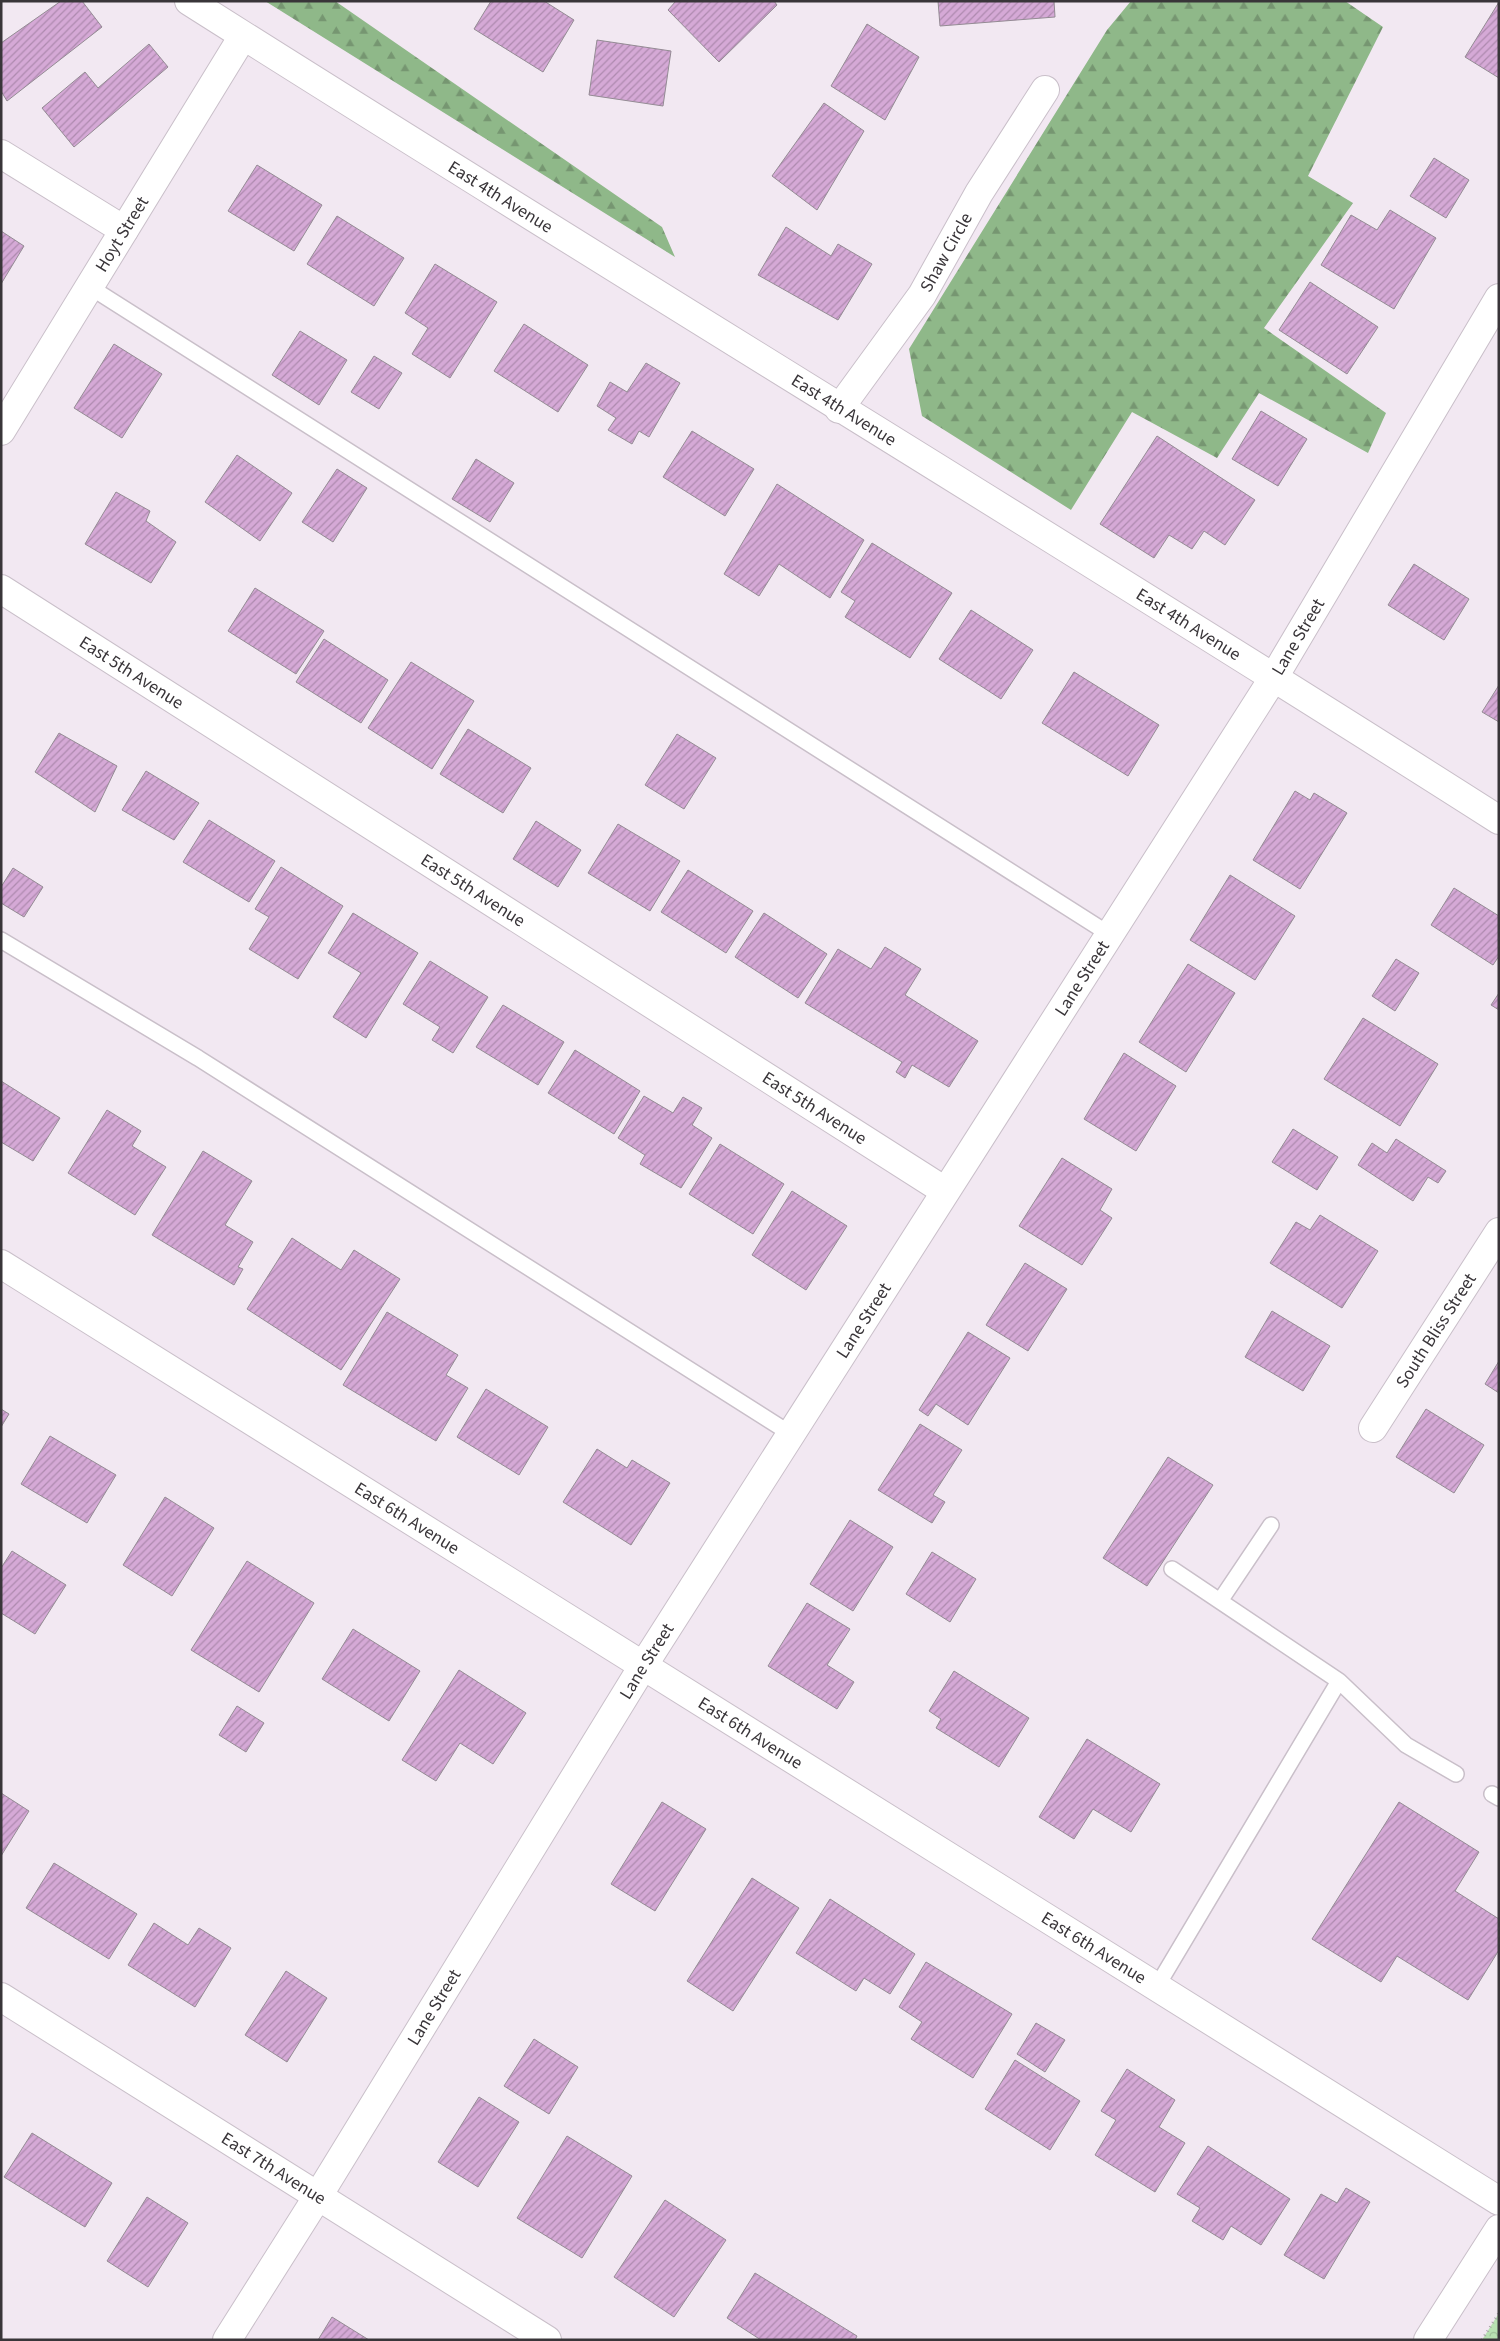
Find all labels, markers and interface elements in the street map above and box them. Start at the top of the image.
street label: East 4th Avenue [443,155,558,239]
street label: Hoyt Street [89,192,155,277]
street label: Shaw Circle [914,208,979,297]
street label: East 4th Avenue [786,368,901,452]
street label: East 4th Avenue [1131,582,1246,667]
street label: Lane Street [1266,594,1331,680]
street label: East 5th Avenue [74,630,189,715]
street label: East 5th Avenue [416,848,530,933]
street label: Lane Street [1049,936,1116,1021]
street label: East 5th Avenue [757,1066,871,1151]
street label: South Bliss Street [1390,1268,1482,1393]
street label: Lane Street [830,1278,897,1363]
street label: East 6th Avenue [350,1476,464,1561]
street label: Lane Street [614,1619,680,1704]
street label: East 6th Avenue [693,1691,808,1776]
street label: East 6th Avenue [1036,1906,1151,1990]
street label: Lane Street [401,1964,467,2050]
street label: East 7th Avenue [216,2126,331,2211]

